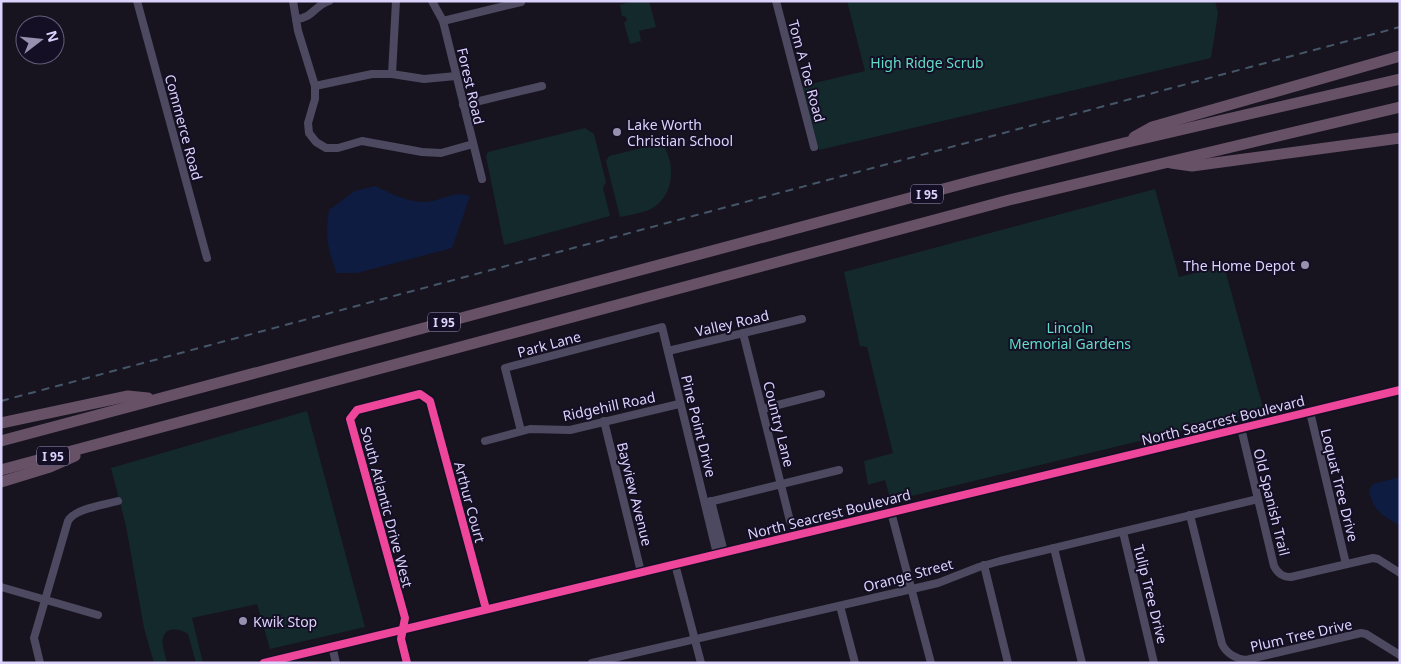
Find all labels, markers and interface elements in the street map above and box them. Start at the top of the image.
north arrow [15,15,65,65]
street label: Tom A Toe Road [784,18,830,124]
text: N [42,28,64,44]
street label: Forest Road [453,46,489,126]
park label: High Ridge Scrub [870,53,984,72]
street label: Commerce Road [161,72,207,182]
place label: Lake Worth Christian School [627,115,733,150]
marker: Lake Worth Christian School [611,126,623,138]
road number: I 95 [911,184,943,203]
place label: The Home Depot [1183,256,1295,275]
marker: The Home Depot [1299,259,1311,271]
street label: Valley Road [693,305,771,341]
road number: I 95 [428,313,460,332]
park label: Lincoln Memorial Gardens [1009,318,1131,353]
street label: Park Lane [515,326,583,362]
street label: Pine Point Drive [677,373,721,479]
street label: Country Lane [759,379,799,469]
street label: Ridgehill Road [561,387,657,425]
street label: North Seacrest Boulevard [1139,390,1307,450]
street label: South Atlantic Drive West [356,424,418,590]
street label: Loquat Tree Drive [1317,426,1363,544]
street label: Bayview Avenue [613,440,657,548]
road number: I 95 [37,446,69,466]
street label: Old Spanish Trail [1249,446,1295,558]
street label: Arthur Court [450,459,490,545]
street label: North Seacrest Boulevard [745,484,913,544]
street label: Tulip Tree Drive [1129,542,1173,646]
street label: Orange Street [861,554,955,596]
place label: Kwik Stop [253,612,317,631]
street label: Plum Tree Drive [1248,614,1354,656]
marker: Kwik Stop [237,615,249,627]

